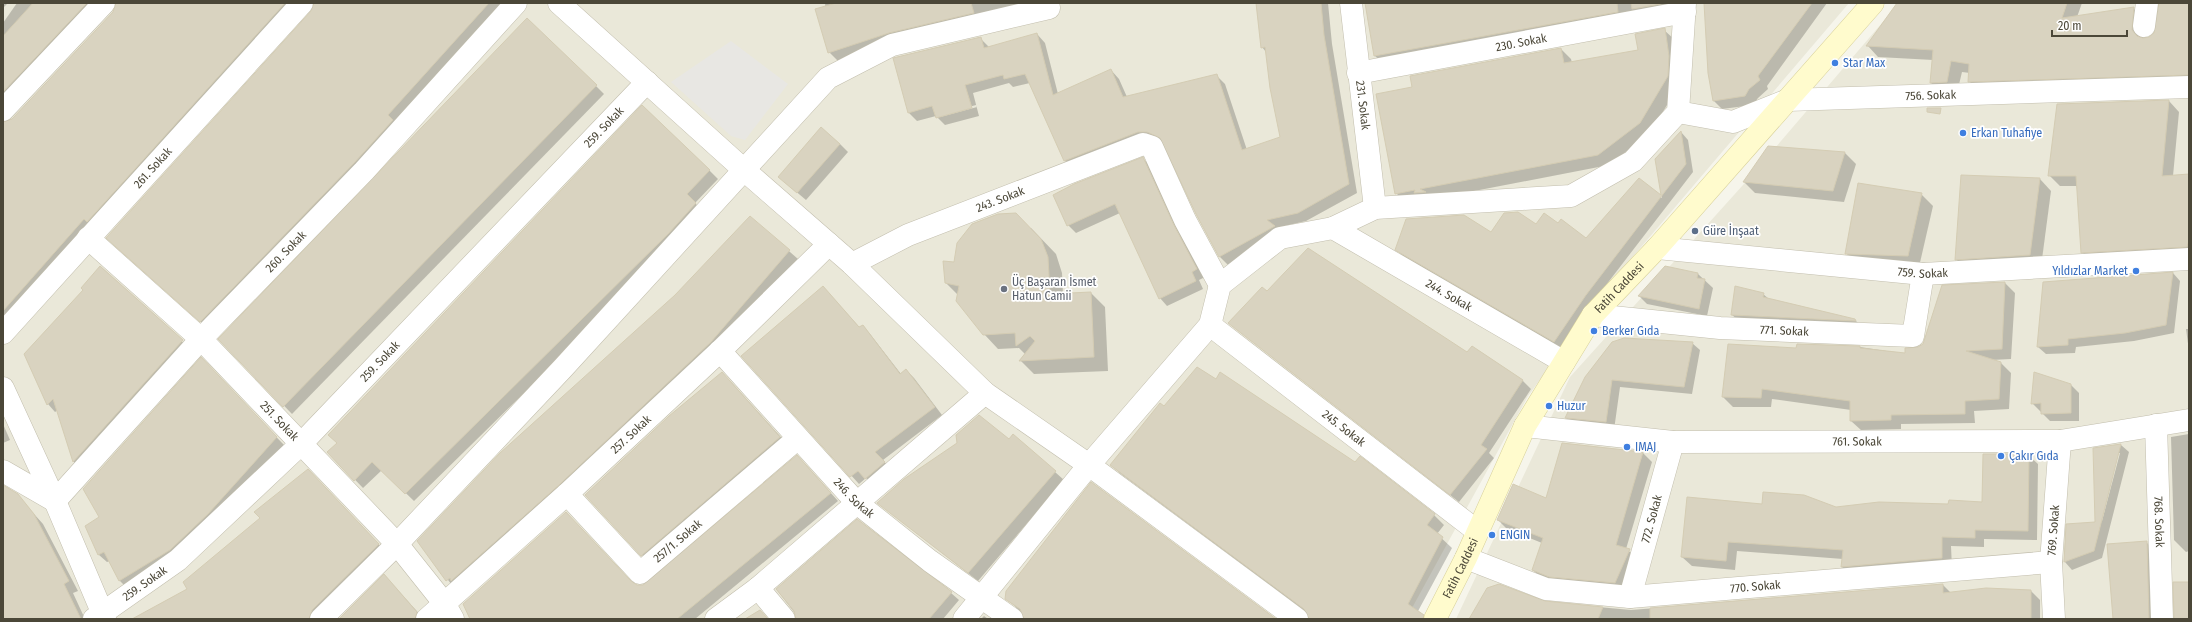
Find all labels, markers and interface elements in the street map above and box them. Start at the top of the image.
scale bar [2052,12,2127,38]
text: 20 m [2058,19,2082,33]
street label: 230. Sokak [1495,31,1548,54]
place label: Star Max [1843,56,1886,70]
marker: Star Max [1830,58,1840,68]
street label: 231. Sokak [1353,80,1373,131]
street label: 756. Sokak [1905,88,1957,103]
street label: 259. Sokak [581,104,627,150]
place label: Erkan Tuhafiye [1971,126,2042,140]
marker: Erkan Tuhafiye [1958,128,1968,138]
street label: 261. Sokak [131,144,175,191]
street label: 243. Sokak [974,183,1027,215]
place label: Güre İnşaat [1703,223,1759,238]
marker: Güre İnşaat [1690,226,1700,236]
street label: 260. Sokak [263,228,309,275]
street label: Fatih Caddesi [1591,259,1647,316]
place label: Yıldızlar Market [2052,264,2128,278]
street label: 759. Sokak [1897,265,1949,281]
marker: Yıldızlar Market [2131,266,2141,276]
place label: Üç Başaran İsmet Hatun Camii [1012,273,1097,303]
street label: 244. Sokak [1423,276,1475,314]
marker: Üç Başaran İsmet Hatun Camii [999,284,1009,294]
street label: 771. Sokak [1760,323,1809,339]
place label: Berker Gıda [1602,324,1659,338]
marker: Berker Gıda [1589,326,1599,336]
street label: 259. Sokak [357,338,403,385]
street label: 251. Sokak [257,398,302,444]
place label: Huzur [1557,399,1586,413]
marker: Huzur [1544,401,1554,411]
street label: 245. Sokak [1319,407,1369,450]
street label: 257. Sokak [608,412,654,457]
street label: 761. Sokak [1832,434,1882,449]
place label: IMAJ [1635,440,1656,454]
marker: IMAJ [1622,442,1632,452]
place label: Çakır Gıda [2009,449,2059,463]
marker: Çakır Gıda [1996,451,2006,461]
street label: 246. Sokak [831,475,877,521]
street label: 772. Sokak [1638,493,1665,545]
street label: 768. Sokak [2151,496,2167,548]
street label: 769. Sokak [2045,504,2062,556]
street label: 257/1. Sokak [651,516,705,565]
place label: ENGIN [1500,528,1530,542]
marker: ENGIN [1487,530,1497,540]
street label: Fatih Caddesi [1440,536,1481,601]
street label: 259. Sokak [120,563,170,604]
street label: 770. Sokak [1730,577,1782,596]

